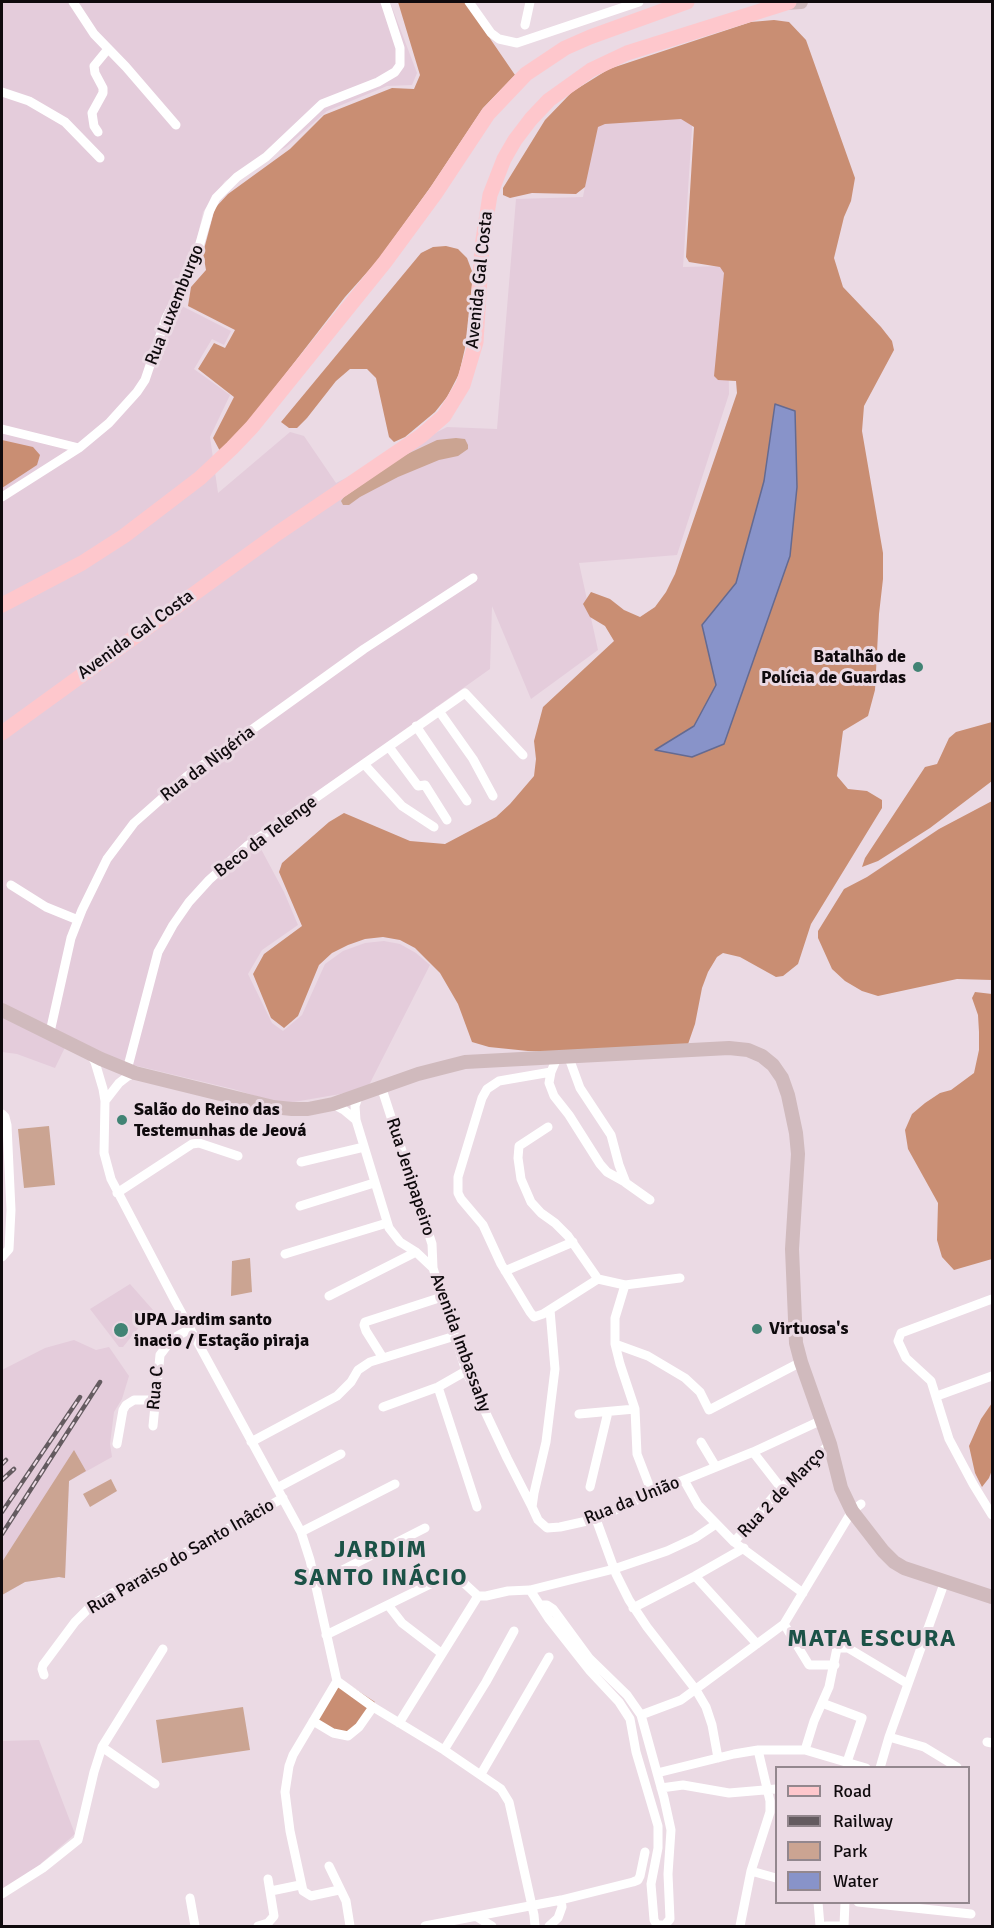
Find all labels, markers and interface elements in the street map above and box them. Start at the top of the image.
street label: Avenida Gal Costa [462,210,498,350]
street label: Rua Luxemburgo [141,242,209,368]
street label: Avenida Gal Costa [74,586,198,684]
place label: Batalhão de Polícia de Guardas [761,646,906,688]
marker: Batalhão de Polícia de Guardas [911,660,925,674]
street label: Rua da Nigéria [157,722,259,806]
street label: Beco da Telenge [210,791,322,883]
place label: Salão do Reino das Testemunhas de Jeová [134,1099,306,1142]
marker: Salão do Reino das Testemunhas de Jeová [115,1113,129,1127]
street label: Rua Jenipapeiro [381,1115,439,1239]
street label: Avenida Imbassahy [425,1271,495,1415]
place label: UPA Jardim santo inacio / Estação piraja [134,1309,309,1352]
place label: Virtuosa's [769,1318,848,1340]
marker: UPA Jardim santo inacio / Estação piraja [112,1321,130,1339]
marker: Virtuosa's [750,1322,764,1336]
street label: Rua C [143,1365,169,1411]
street label: Rua 2 de Março [734,1443,830,1543]
street label: Rua da União [581,1472,683,1530]
street label: Rua Paraiso do Santo Inâcio [84,1495,278,1619]
district label: JARDIM SANTO INÁCIO [294,1537,468,1593]
district label: MATA ESCURA [787,1626,957,1654]
legend [775,1766,970,1904]
text: Road [833,1780,872,1802]
text: Railway [833,1810,893,1832]
text: Park [833,1840,868,1862]
text: Water [833,1870,878,1892]

